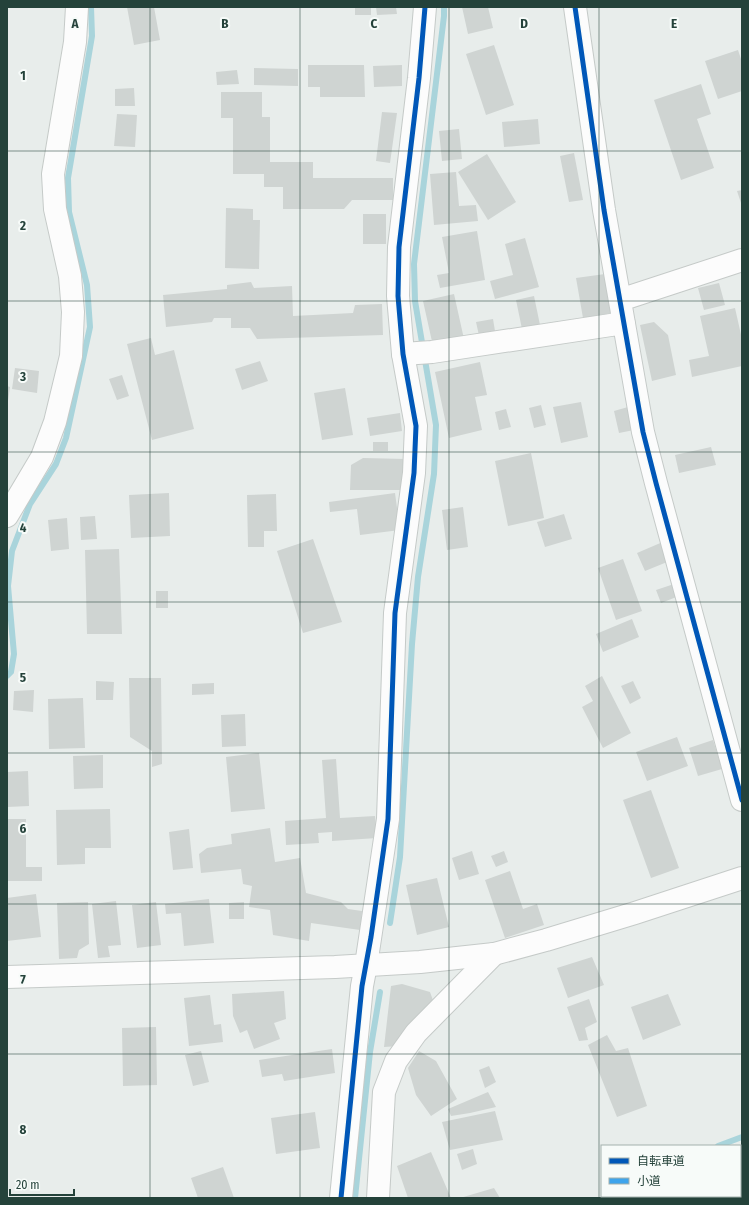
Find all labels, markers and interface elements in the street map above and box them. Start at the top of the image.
text: A [70,16,79,31]
text: B [221,16,229,31]
text: C [371,16,378,31]
text: D [520,16,528,31]
text: E [671,16,677,31]
text: 1 [20,68,26,83]
text: 2 [19,218,26,233]
text: 3 [19,369,26,384]
text: 4 [20,520,27,535]
text: 5 [20,670,26,685]
text: 6 [20,821,27,836]
text: 7 [20,972,26,987]
text: 8 [20,1122,27,1137]
legend [601,1145,741,1197]
text: 自転車道 [637,1154,685,1168]
scale bar [10,1171,74,1197]
text: 小道 [637,1174,661,1188]
text: 20 m [16,1178,40,1192]

